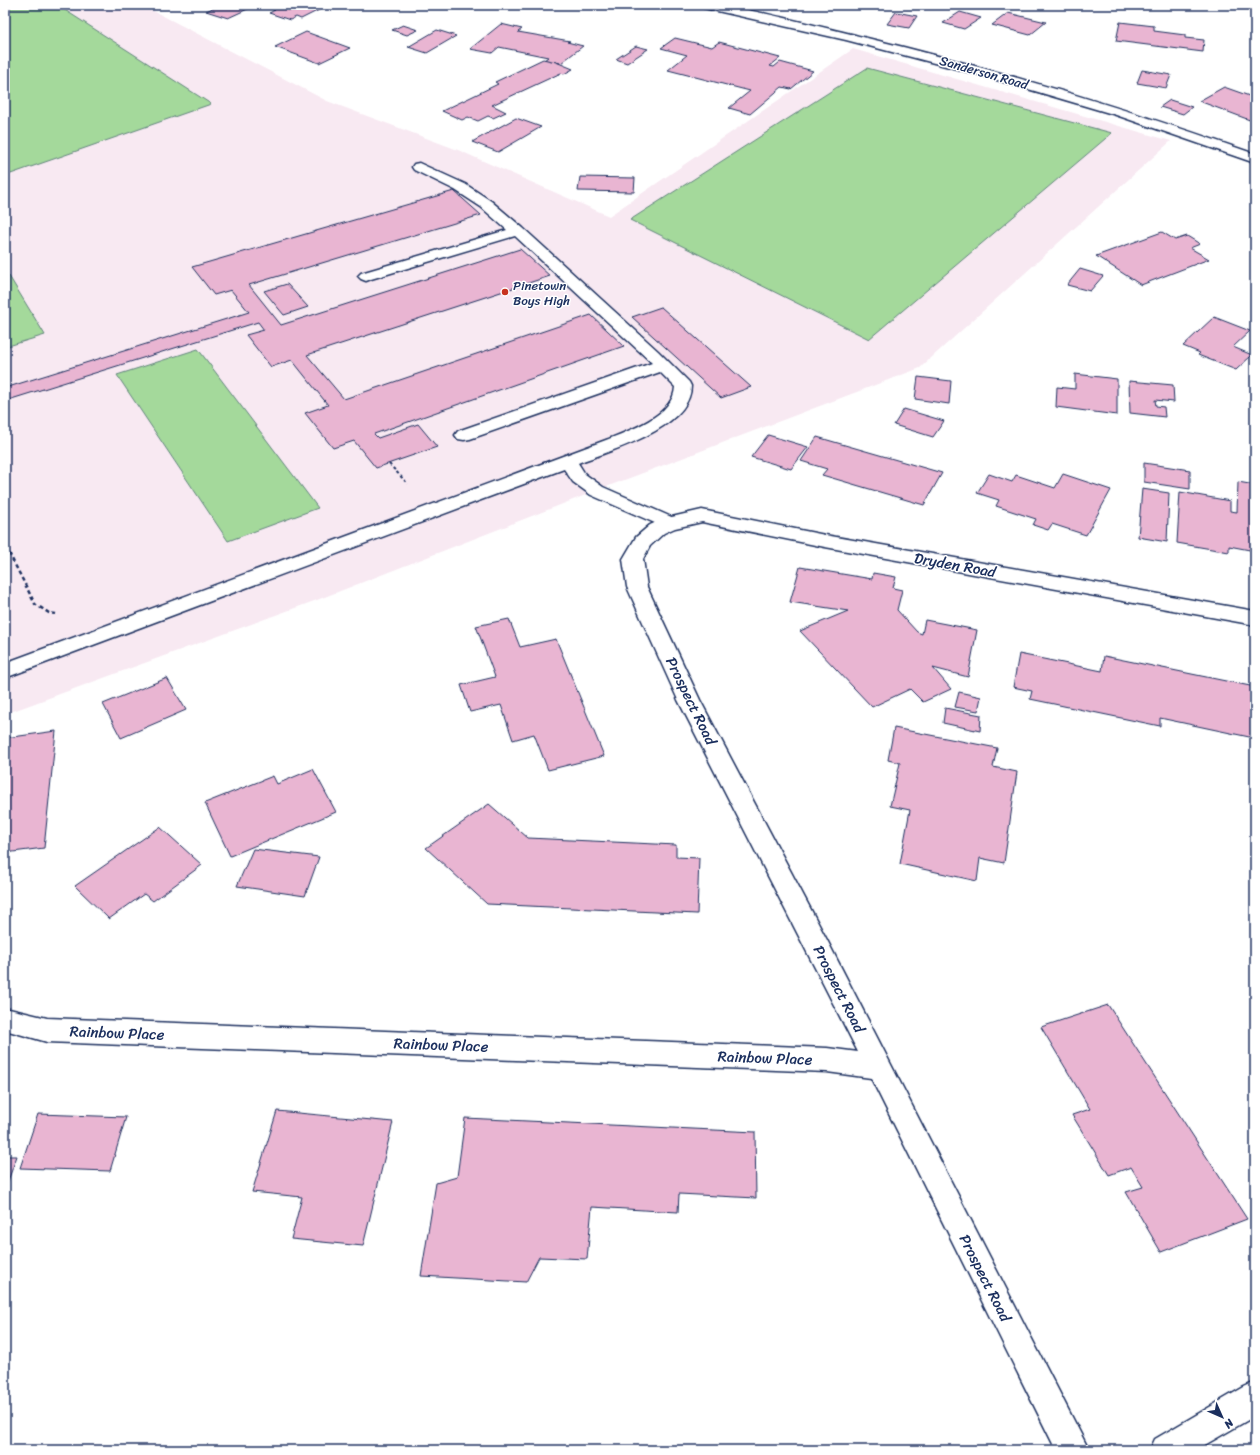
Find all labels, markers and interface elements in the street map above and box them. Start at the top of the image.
street label: Sanderson Road [937,49,1032,96]
place label: Pinetown Boys High [513,274,570,312]
marker: Pinetown Boys High [500,287,510,297]
street label: Dryden Road [912,545,999,585]
street label: Prospect Road [658,652,724,751]
street label: Prospect Road [806,941,873,1038]
street label: Rainbow Place [69,1018,165,1048]
street label: Rainbow Place [393,1030,489,1060]
street label: Rainbow Place [717,1043,813,1073]
street label: Prospect Road [952,1230,1019,1327]
north arrow [1202,1397,1242,1437]
text: N [1219,1414,1239,1433]

